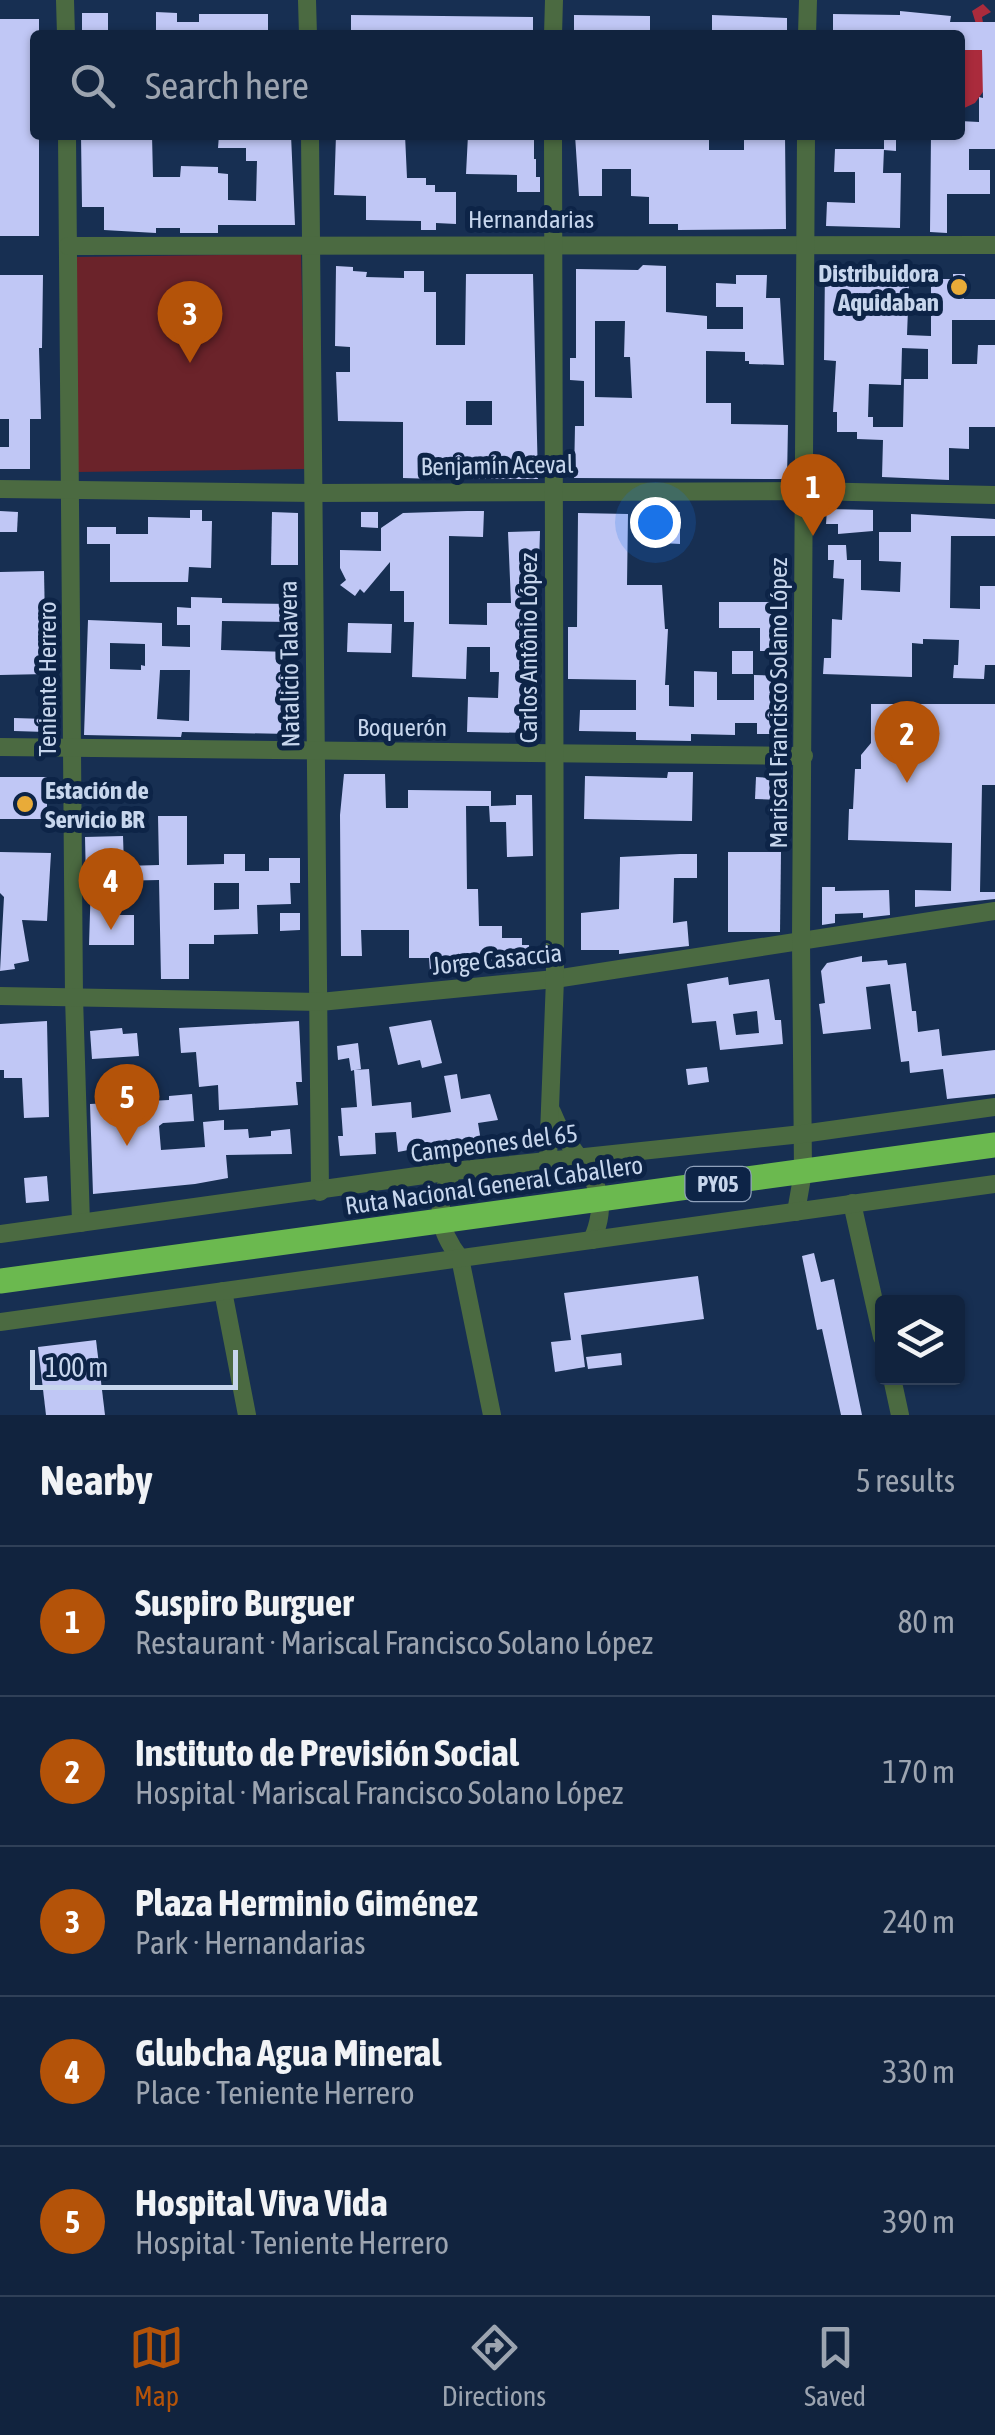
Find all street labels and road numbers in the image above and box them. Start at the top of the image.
street label: Hernandarias [468,205,594,233]
street label: Benjamín Aceval [420,450,574,480]
street label: Carlos Antônio López [514,553,542,743]
street label: Mariscal Francisco Solano López [764,557,792,849]
street label: Natalicio Talavera [274,580,304,748]
street label: Teniente Herrero [33,601,61,757]
street label: Boquerón [357,713,447,741]
street label: Jorge Casaccia [431,938,563,980]
street label: Campeones del 65 [409,1119,579,1167]
street label: Ruta Nacional General Caballero [343,1150,645,1220]
road number: PY05 [686,1167,750,1201]

